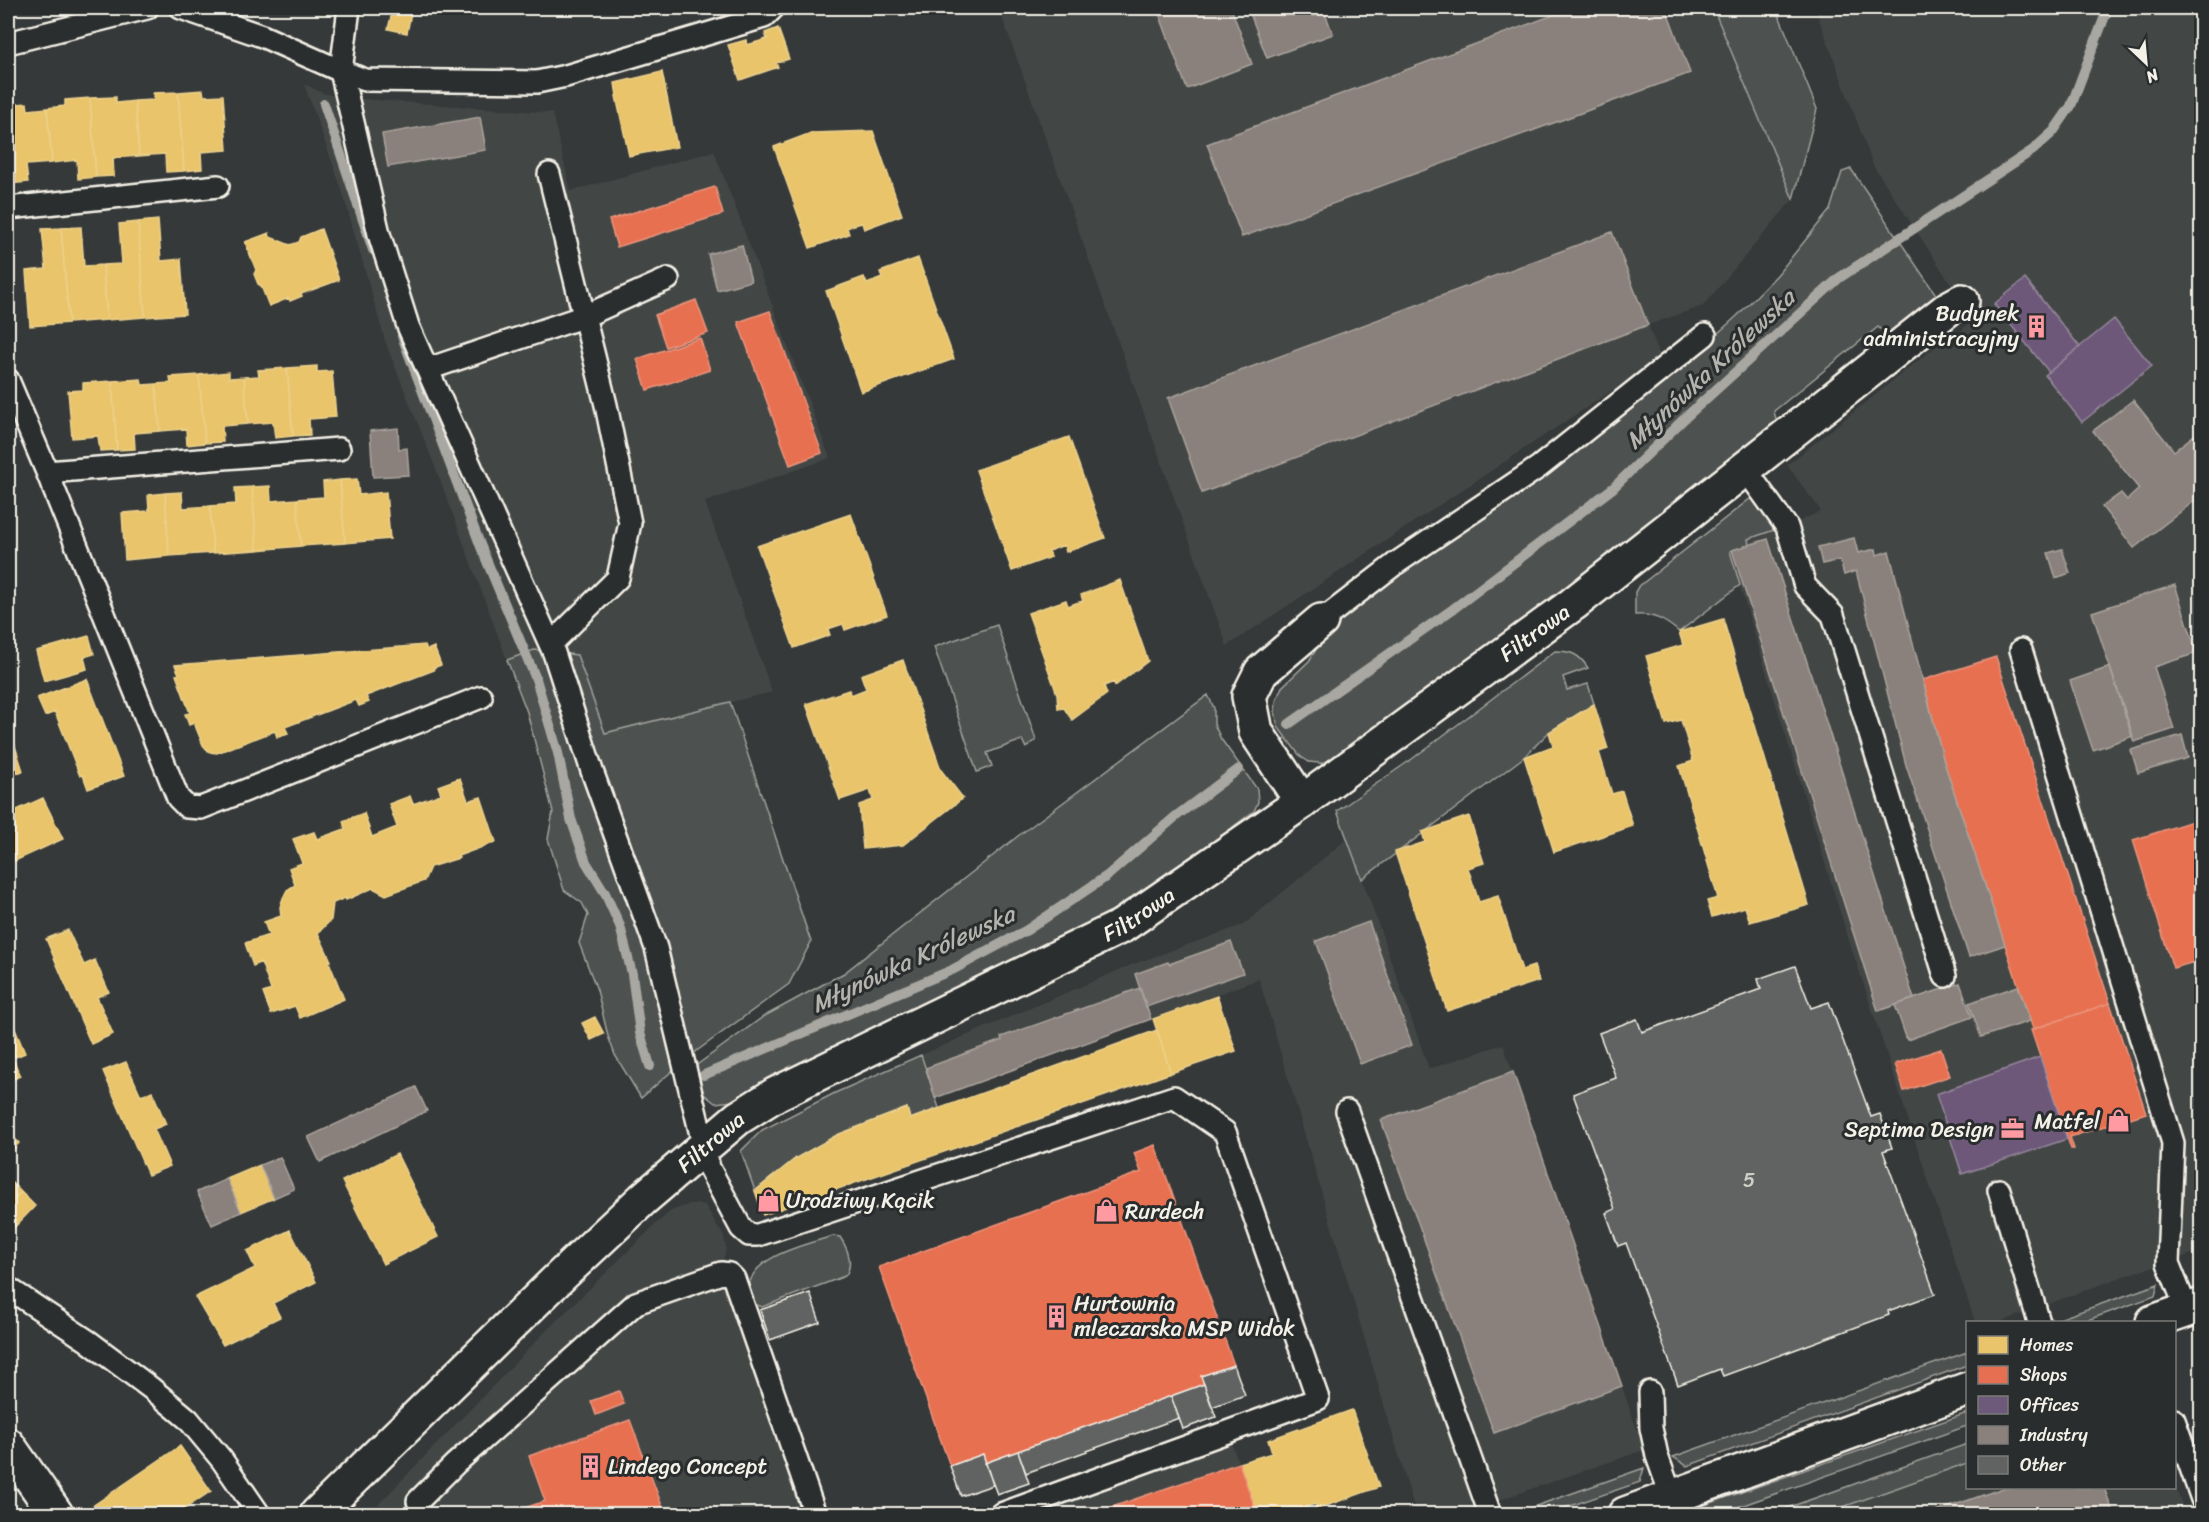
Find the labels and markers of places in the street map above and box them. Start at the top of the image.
place label: Budynek administracyjny [1863,294,2020,358]
building icon: Budynek administracyjny [2024,313,2050,339]
place label: Matfel [2034,1102,2101,1141]
shop icon: Matfel [2105,1108,2131,1134]
place label: Septima Design [1844,1110,1994,1149]
office icon: Septima Design [1999,1116,2025,1142]
place label: Urodziwy Kącik [786,1181,935,1220]
shop icon: Urodziwy Kącik [755,1187,781,1213]
place label: Rurdech [1125,1192,1205,1231]
shop icon: Rurdech [1094,1198,1120,1224]
place label: Hurtownia mleczarska MSP Widok [1074,1284,1295,1348]
building icon: Hurtownia mleczarska MSP Widok [1043,1303,1069,1329]
place label: Lindego Concept [608,1447,767,1486]
building icon: Lindego Concept [577,1453,603,1479]

